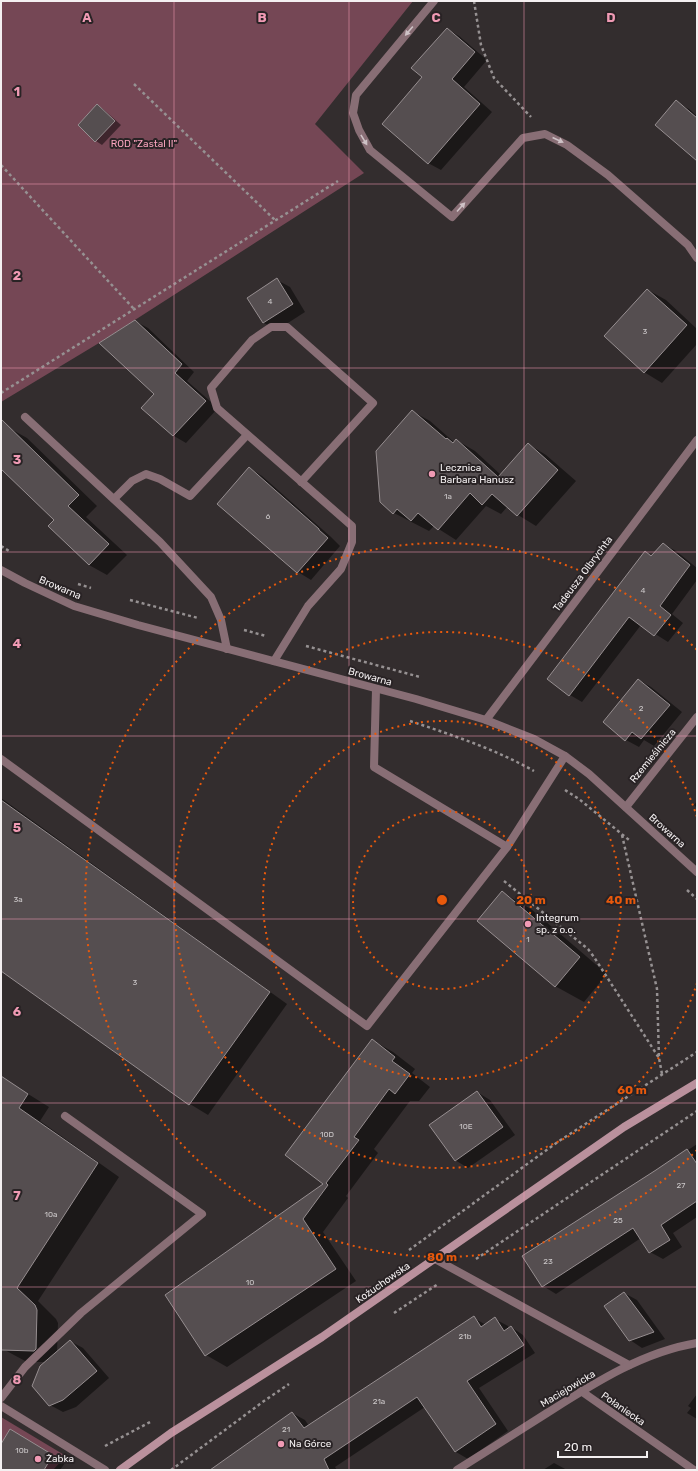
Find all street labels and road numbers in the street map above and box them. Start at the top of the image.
street label: Tadeusza Olbrychta [551,534,615,614]
street label: Browarna [37,574,83,602]
street label: Browarna [347,665,393,689]
street label: Rzemieślnicza [627,726,679,786]
street label: Browarna [646,812,688,850]
street label: Kożuchowska [354,1260,412,1306]
street label: Maciejowicka [538,1368,598,1410]
street label: Połaniecka [599,1390,647,1428]

